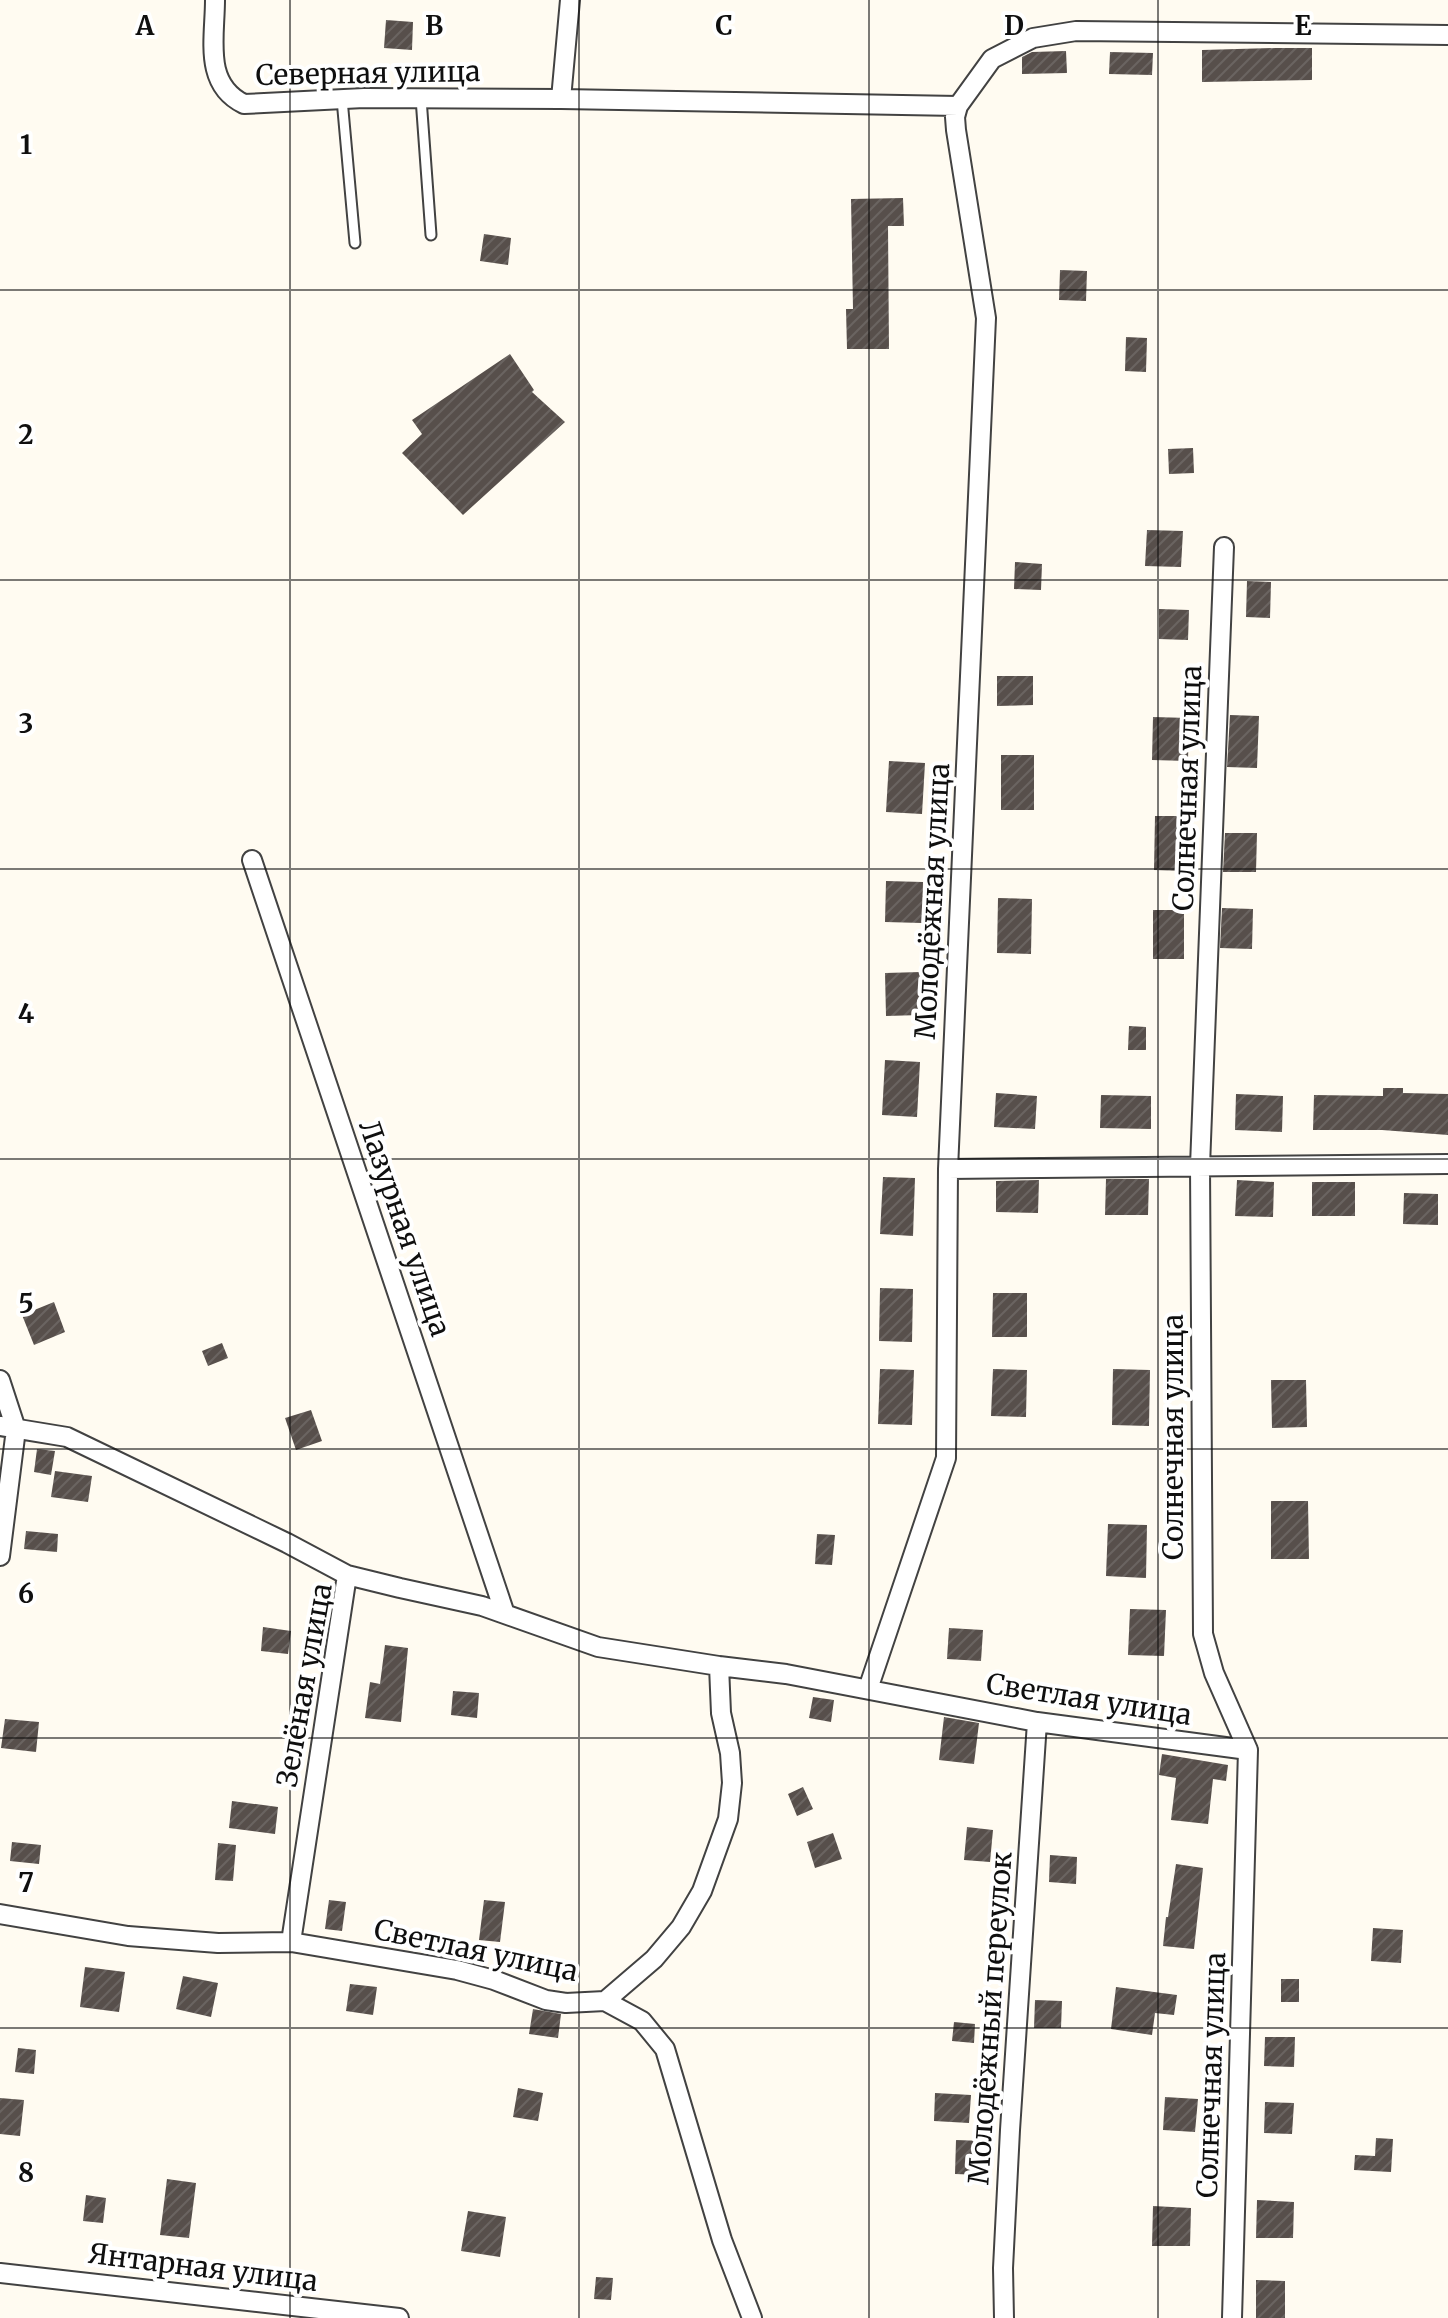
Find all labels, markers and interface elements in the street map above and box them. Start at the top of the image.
text: A [135,9,155,42]
text: B [425,9,443,42]
text: C [715,9,733,42]
text: D [1004,9,1024,42]
text: E [1295,9,1312,42]
street label: Северная улица [255,53,481,93]
text: 1 [20,128,32,161]
text: 2 [18,418,34,451]
street label: Солнечная улица [1165,664,1209,912]
text: 3 [19,707,33,740]
street label: Молодёжная улица [907,762,957,1040]
text: 4 [18,997,35,1030]
street label: Лазурная улица [351,1115,459,1341]
text: 5 [18,1287,34,1320]
street label: Солнечная улица [1155,1314,1191,1560]
text: 6 [18,1577,34,1610]
street label: Зелёная улица [268,1580,340,1790]
street label: Светлая улица [984,1665,1194,1733]
street label: Молодёжный переулок [960,1850,1020,2186]
text: 7 [18,1866,34,1899]
street label: Светлая улица [371,1911,581,1989]
street label: Солнечная улица [1189,1951,1233,2199]
text: 8 [18,2156,34,2189]
street label: Янтарная улица [86,2235,320,2299]

